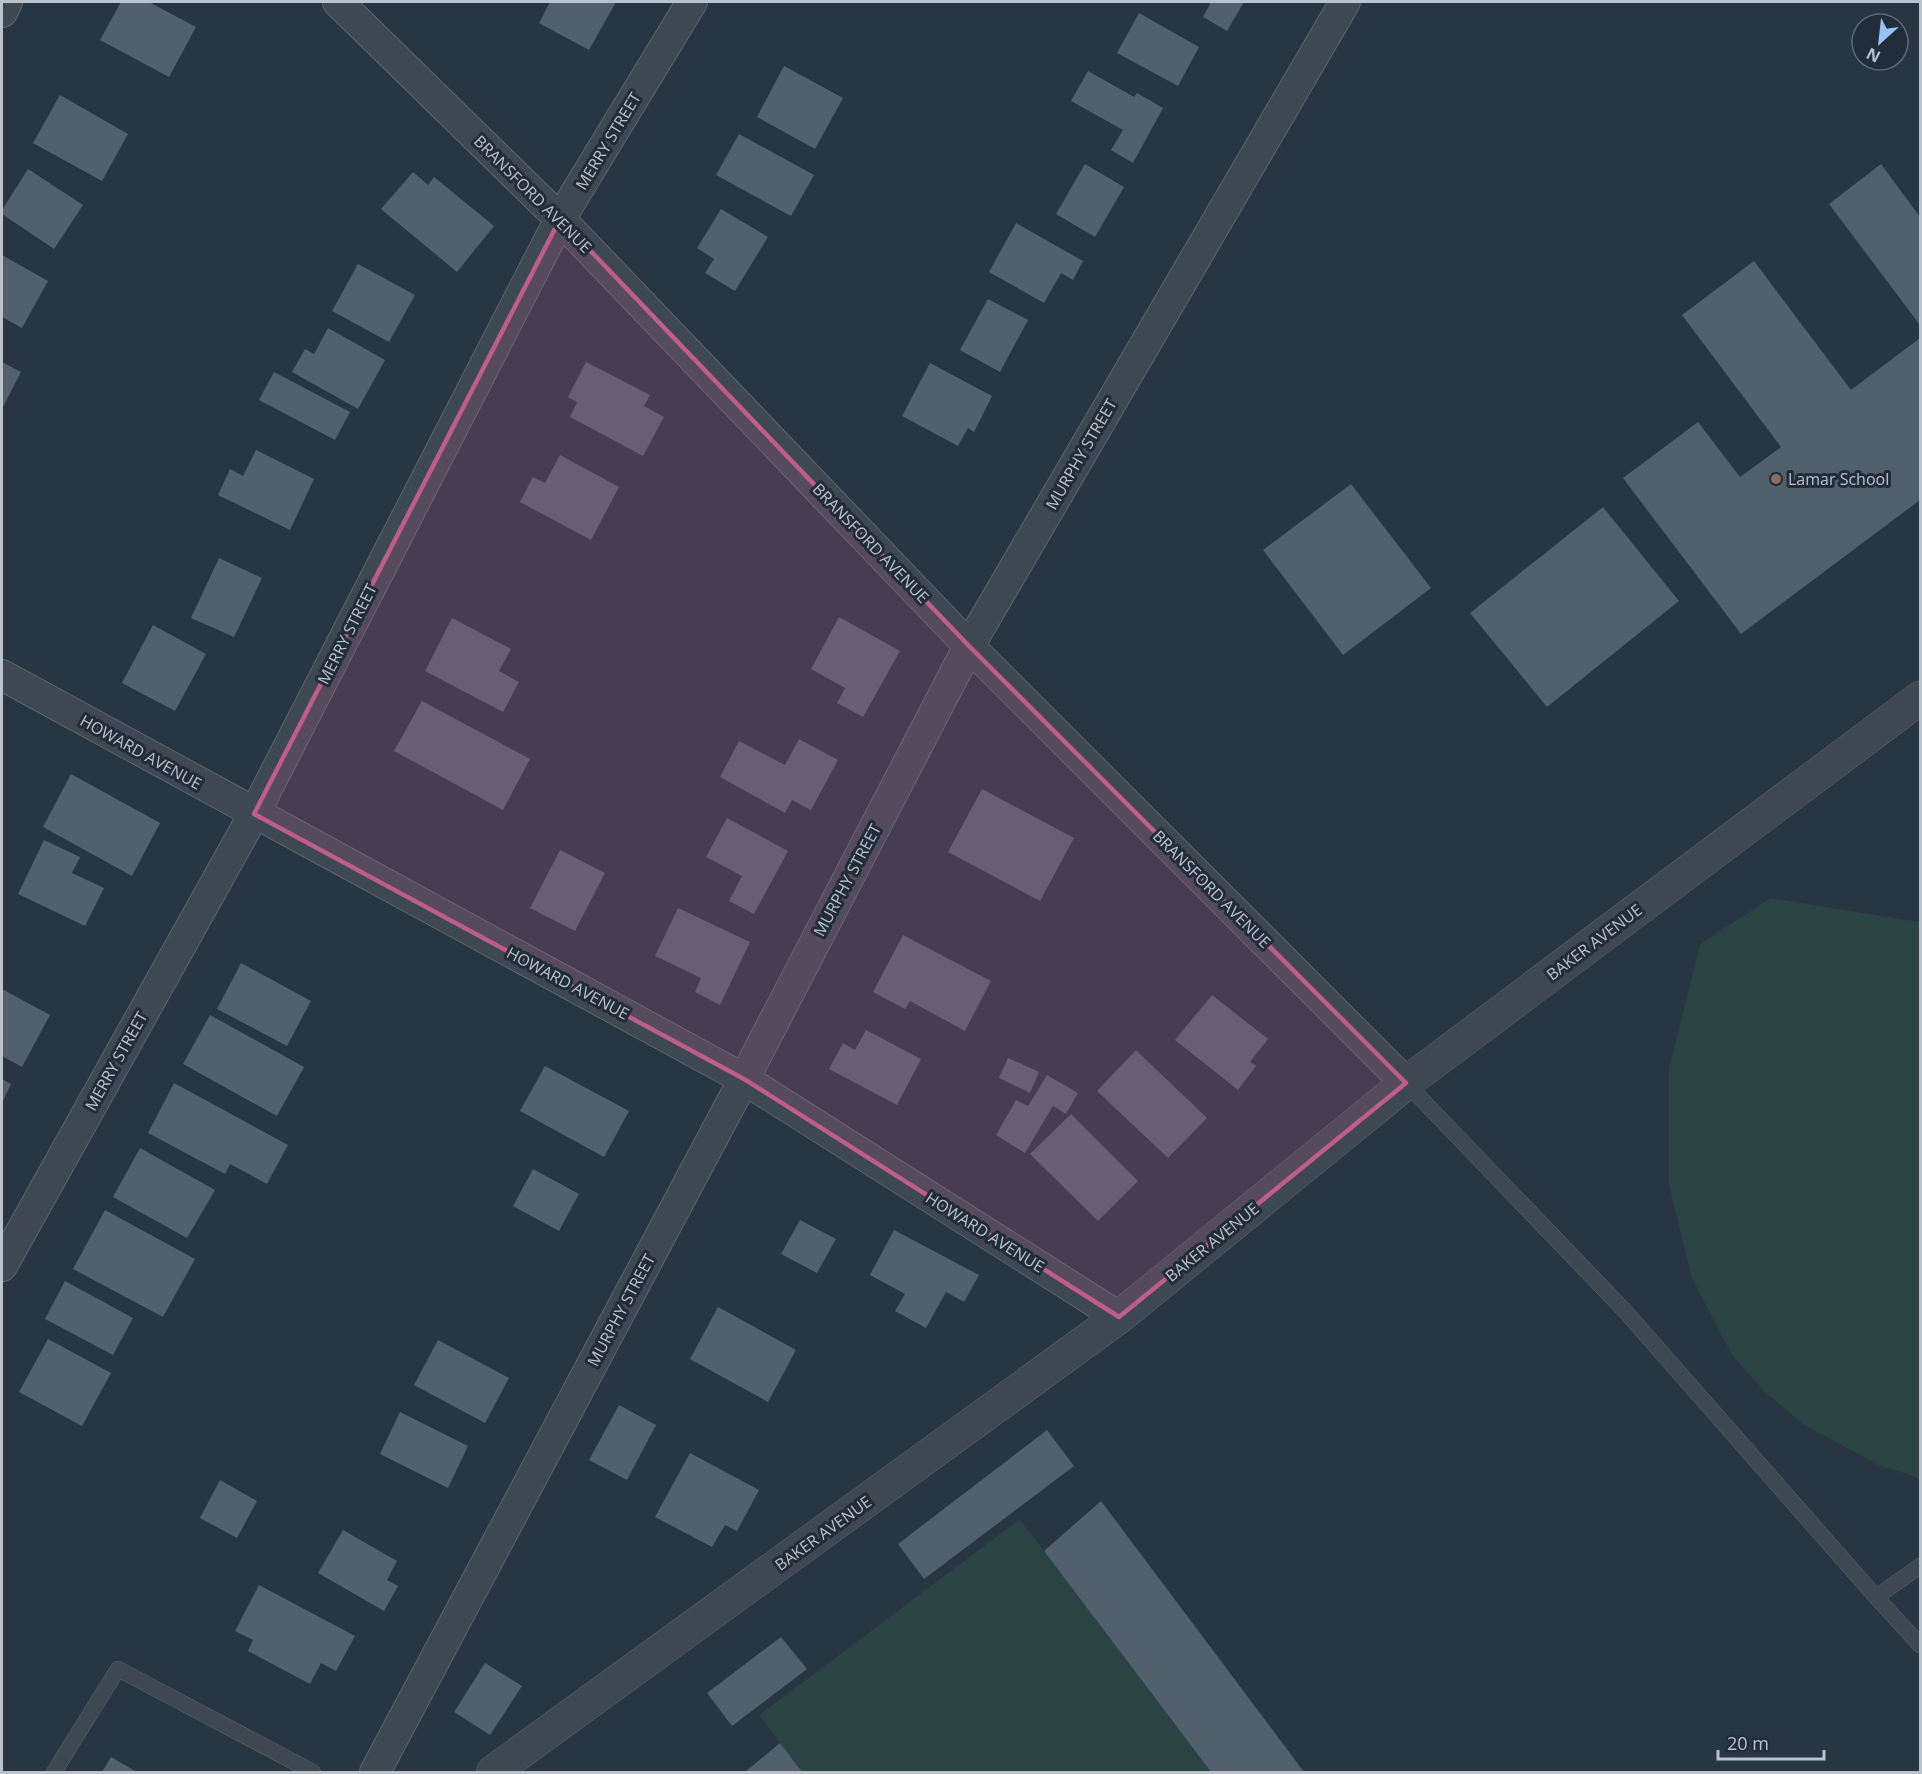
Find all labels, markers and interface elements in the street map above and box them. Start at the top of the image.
north arrow [1850,12,1910,72]
text: N [1862,43,1884,68]
street label: MERRY STREET [570,88,646,194]
street label: BRANSFORD AVENUE [469,130,597,258]
street label: MURPHY STREET [1040,394,1122,513]
place label: Lamar School [1788,468,1889,490]
marker: Lamar School [1769,472,1783,486]
street label: BRANSFORD AVENUE [808,478,934,608]
street label: MERRY STREET [312,580,382,688]
street label: HOWARD AVENUE [76,709,206,795]
street label: MURPHY STREET [808,820,886,940]
street label: BRANSFORD AVENUE [1148,825,1276,953]
street label: BAKER AVENUE [1542,899,1646,985]
street label: HOWARD AVENUE [503,941,633,1025]
street label: MERRY STREET [80,1007,152,1115]
street label: HOWARD AVENUE [922,1187,1048,1277]
street label: BAKER AVENUE [1161,1197,1263,1287]
street label: MURPHY STREET [582,1250,660,1370]
street label: BAKER AVENUE [770,1491,876,1575]
scale bar [1718,1723,1824,1761]
text: 20 m [1727,1731,1769,1755]

